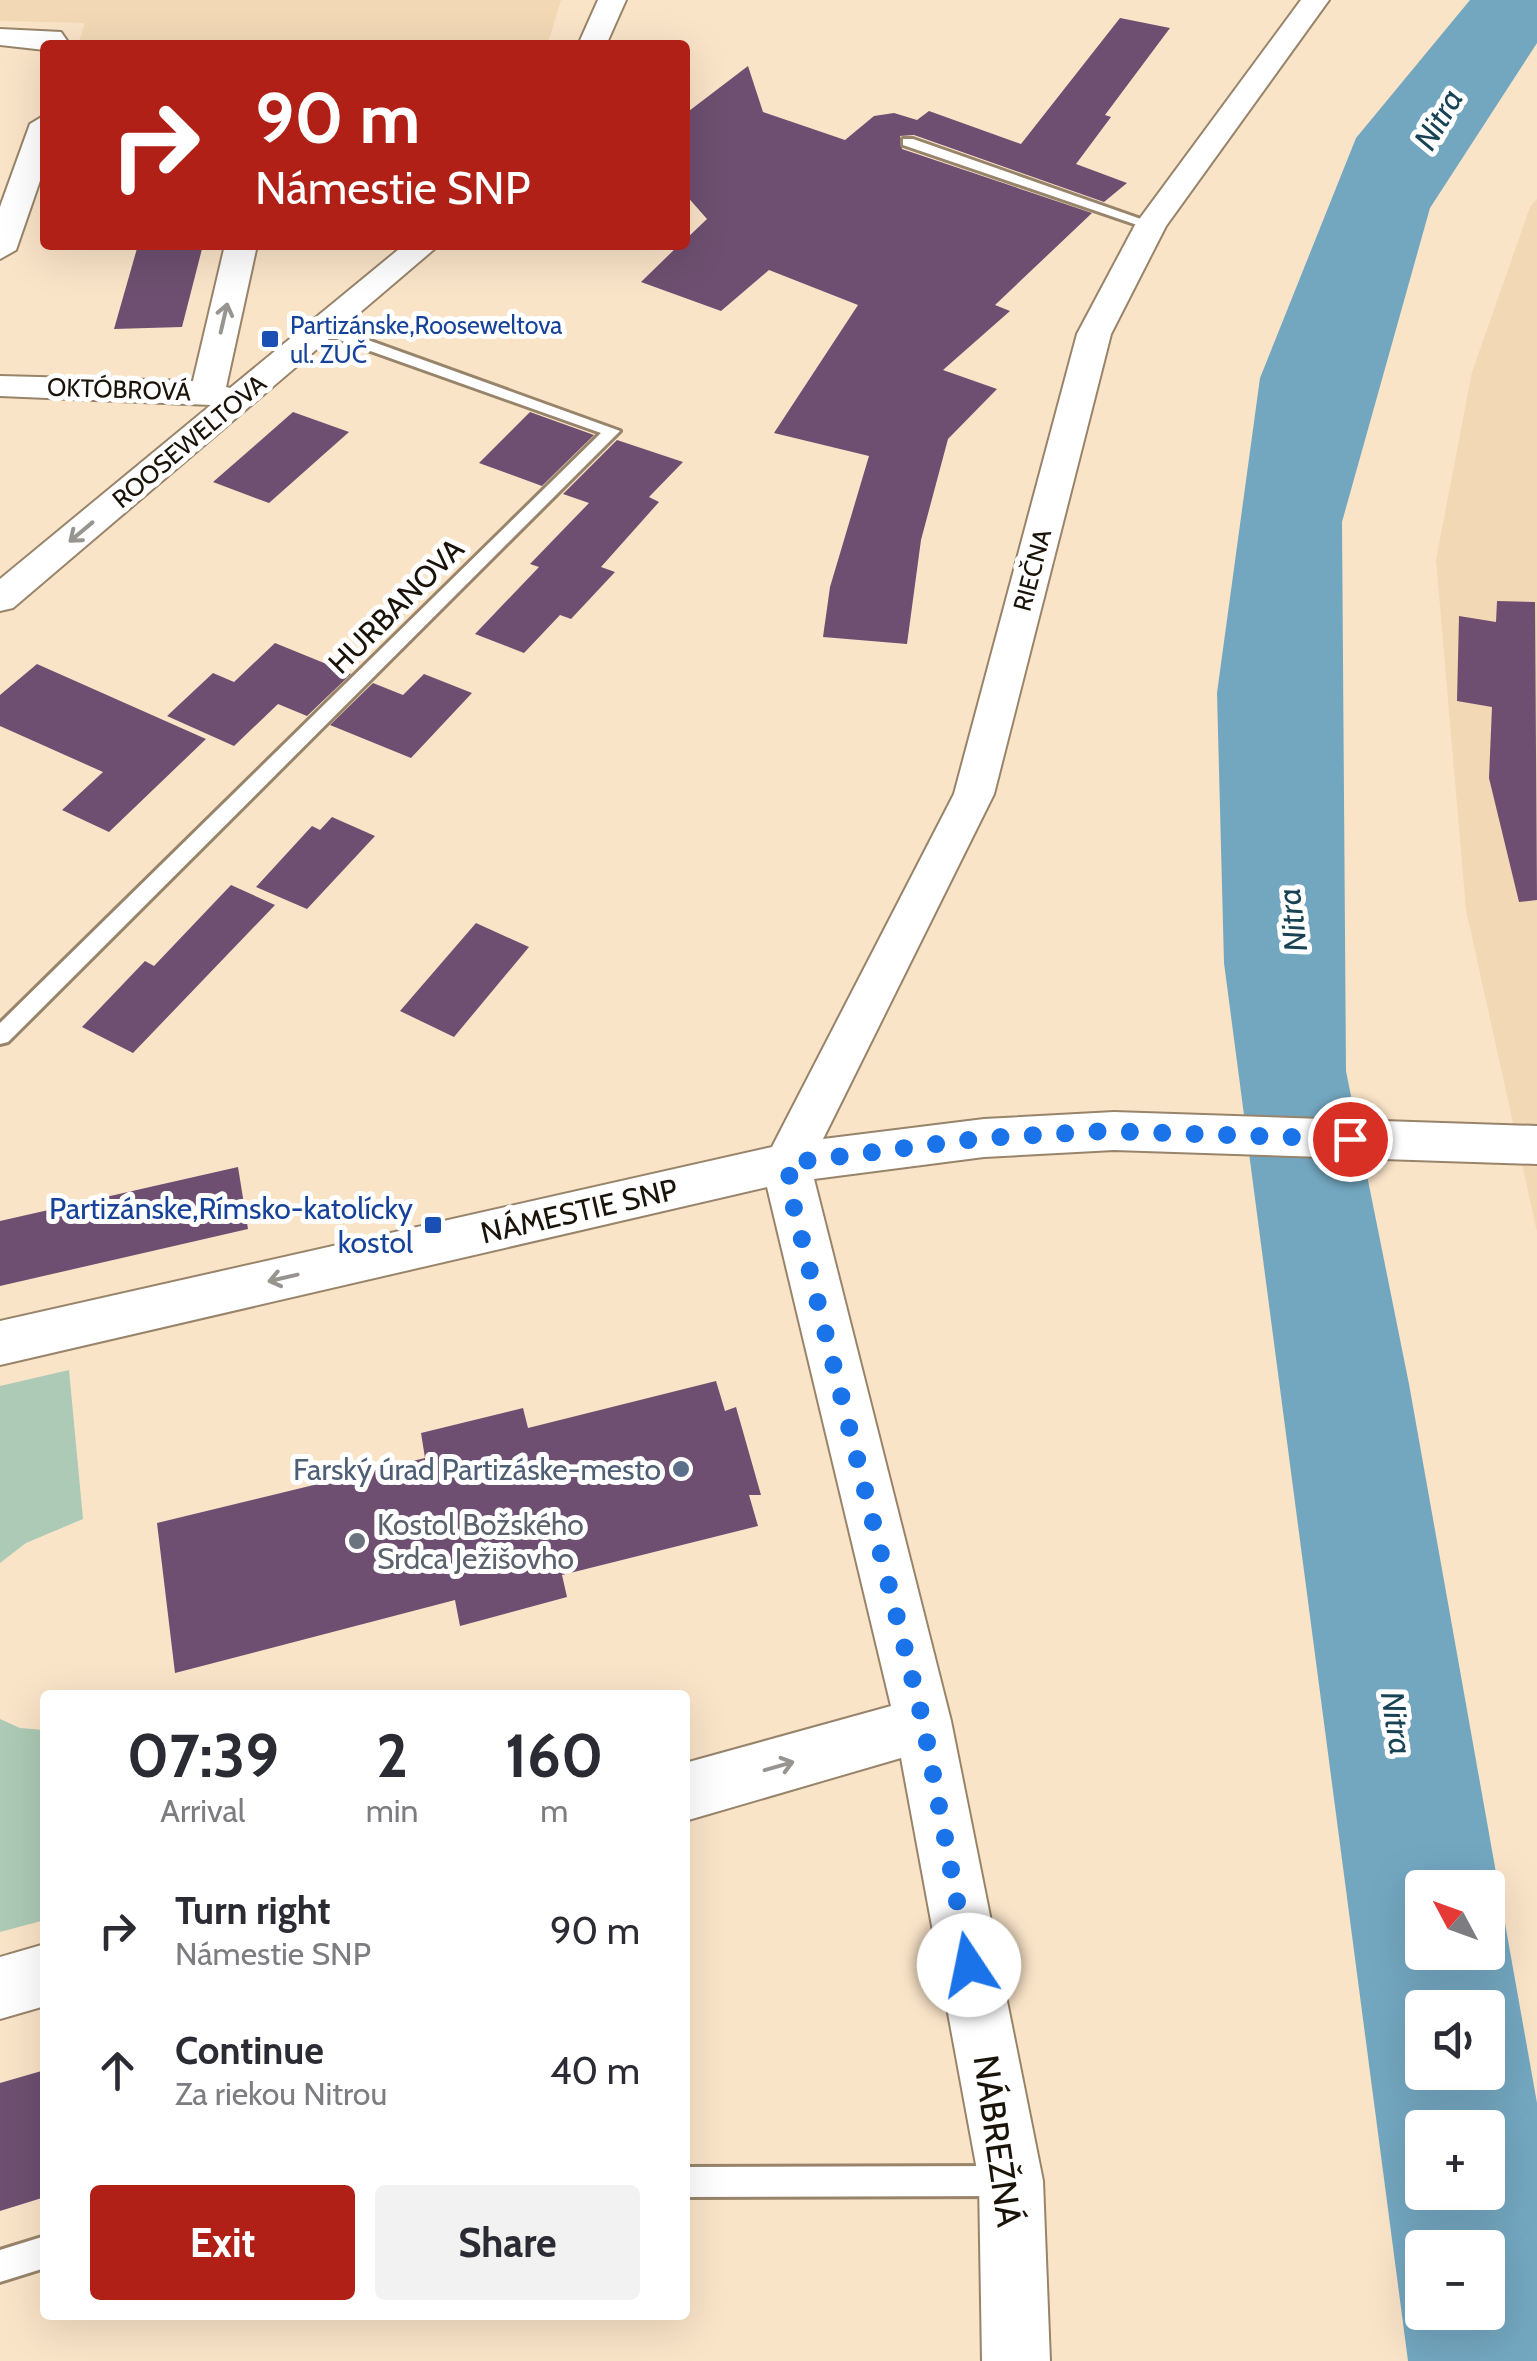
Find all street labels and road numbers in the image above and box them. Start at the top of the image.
street label: ROOSEWELTOVA [106,368,272,514]
street label: OKTÓBROVÁ [47,372,192,407]
street label: RIEČNA [1007,525,1057,614]
street label: HURBANOVA [320,530,472,682]
street label: NÁMESTIE SNP [477,1170,681,1252]
street label: NÁBREŽNÁ [965,2052,1031,2230]

